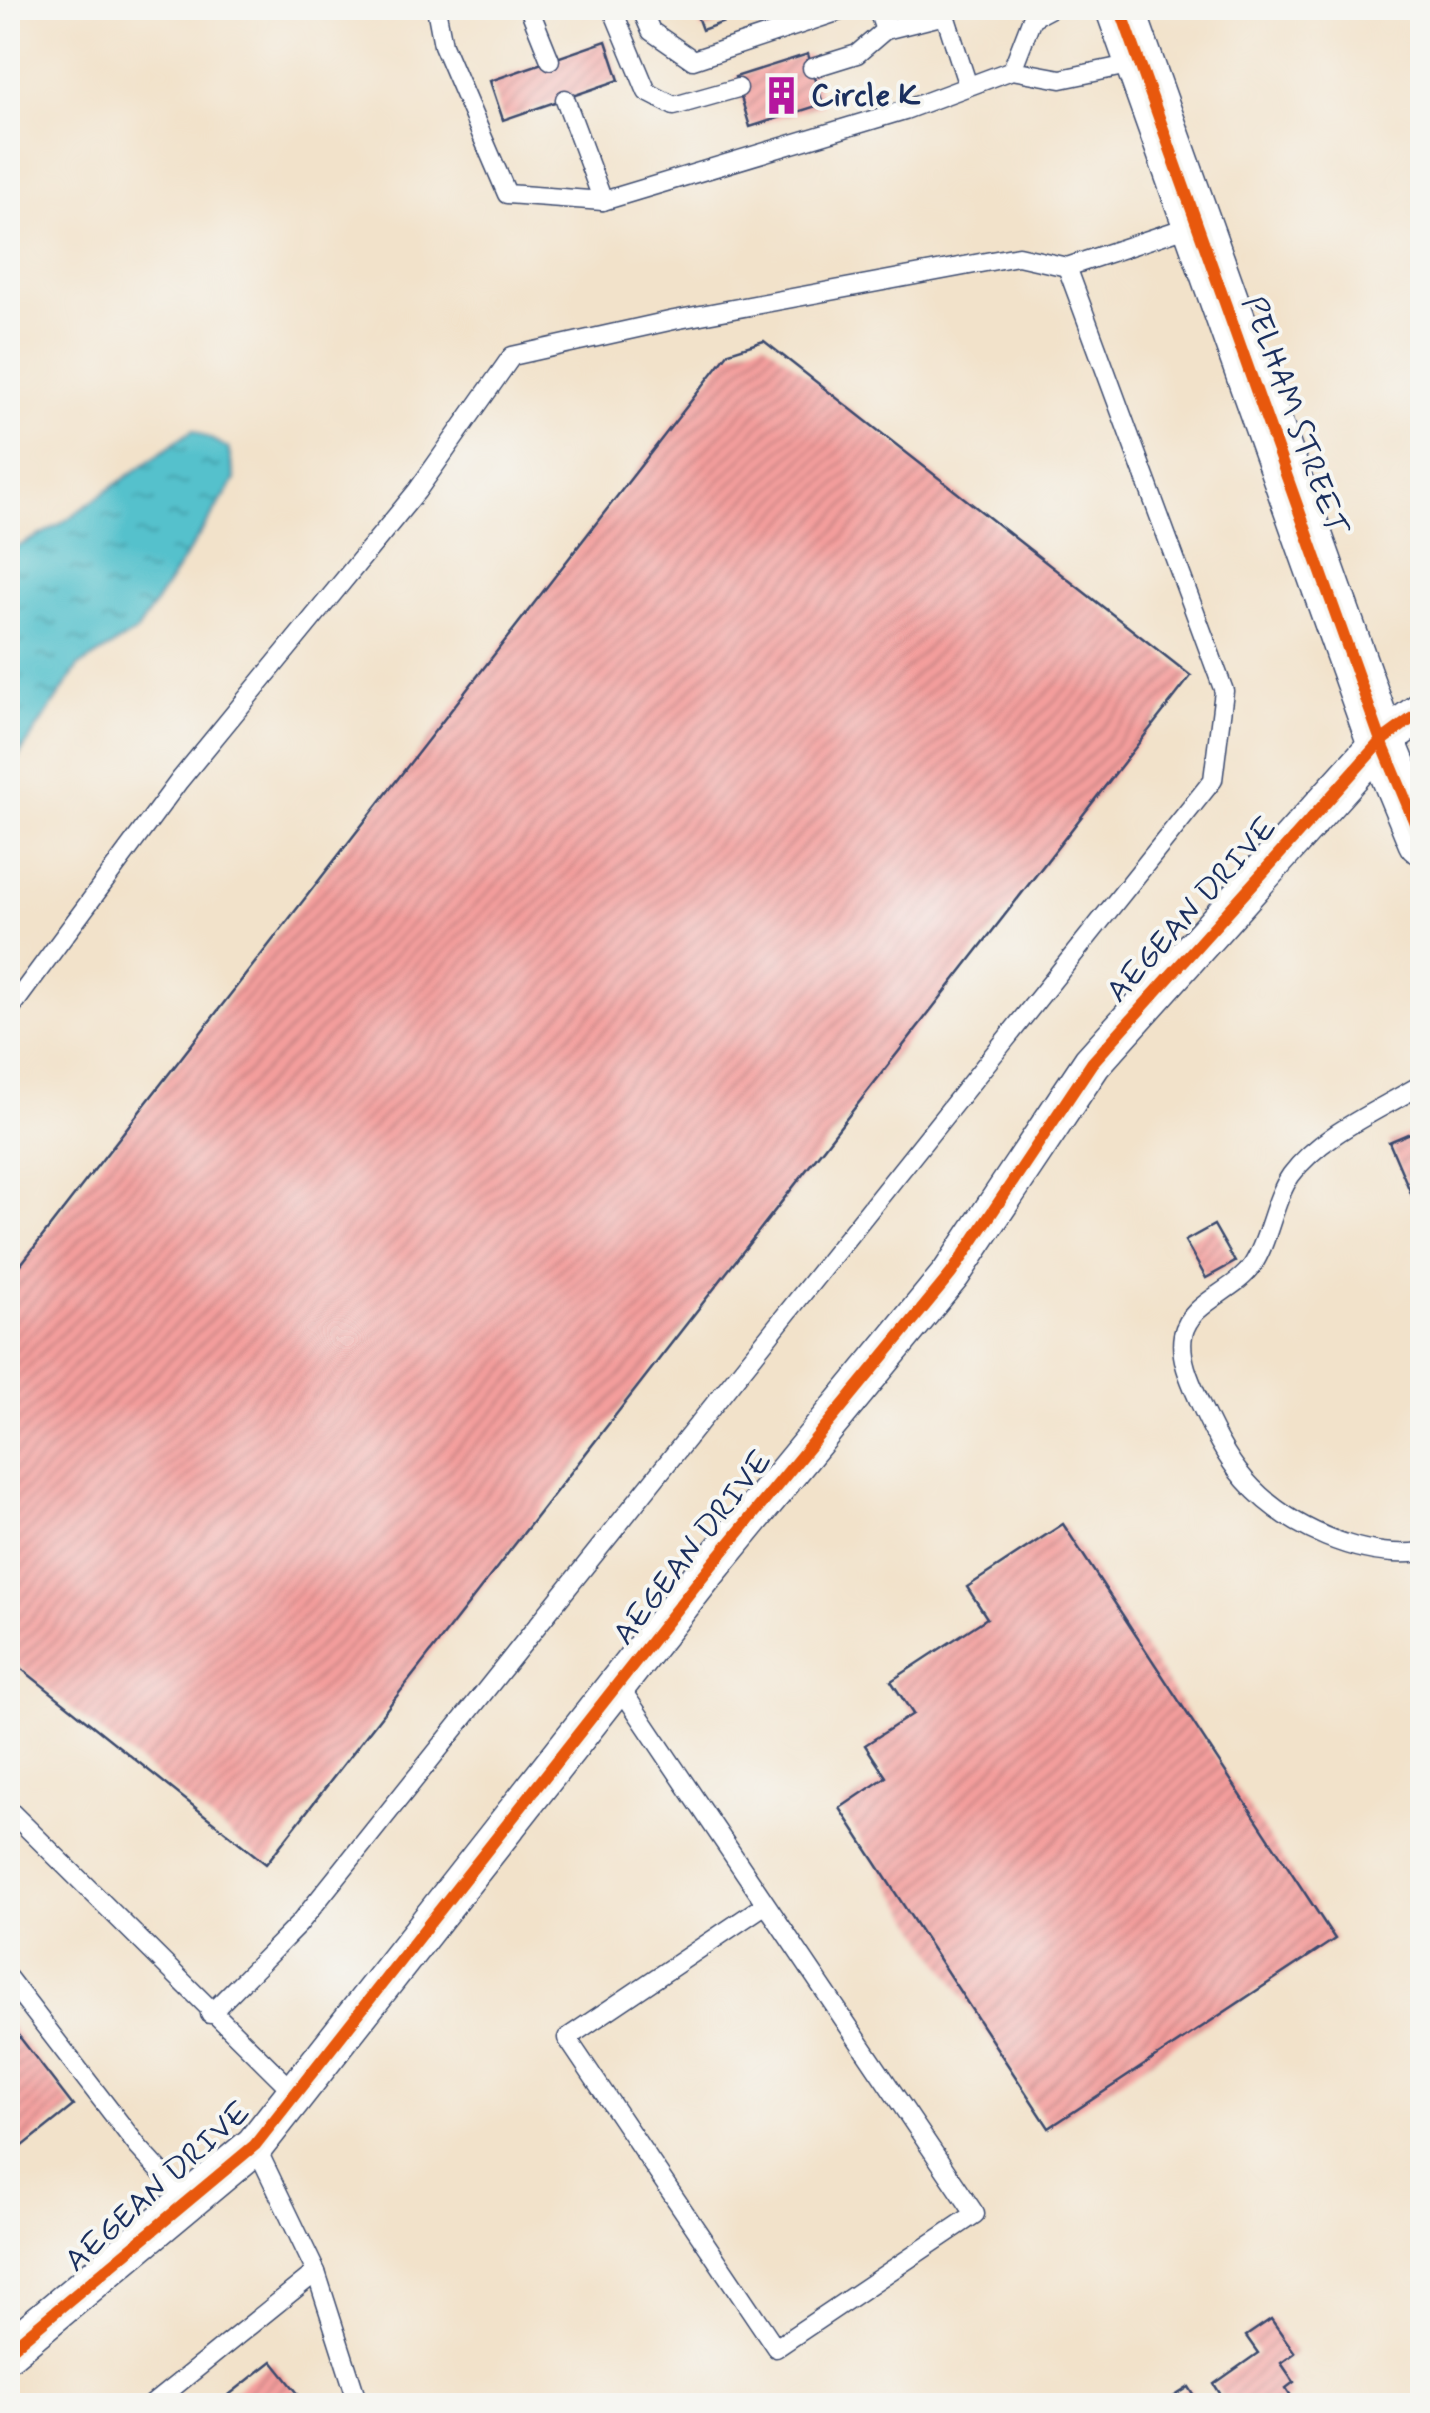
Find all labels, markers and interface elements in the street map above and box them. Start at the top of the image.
building icon: Circle K [760,75,802,117]
place label: Circle K [811,75,921,117]
street label: PELHAM STREET [1231,291,1357,543]
street label: AEGEAN DRIVE [1097,808,1287,1012]
street label: AEGEAN DRIVE [604,1442,782,1654]
street label: AEGEAN DRIVE [56,2092,260,2282]

